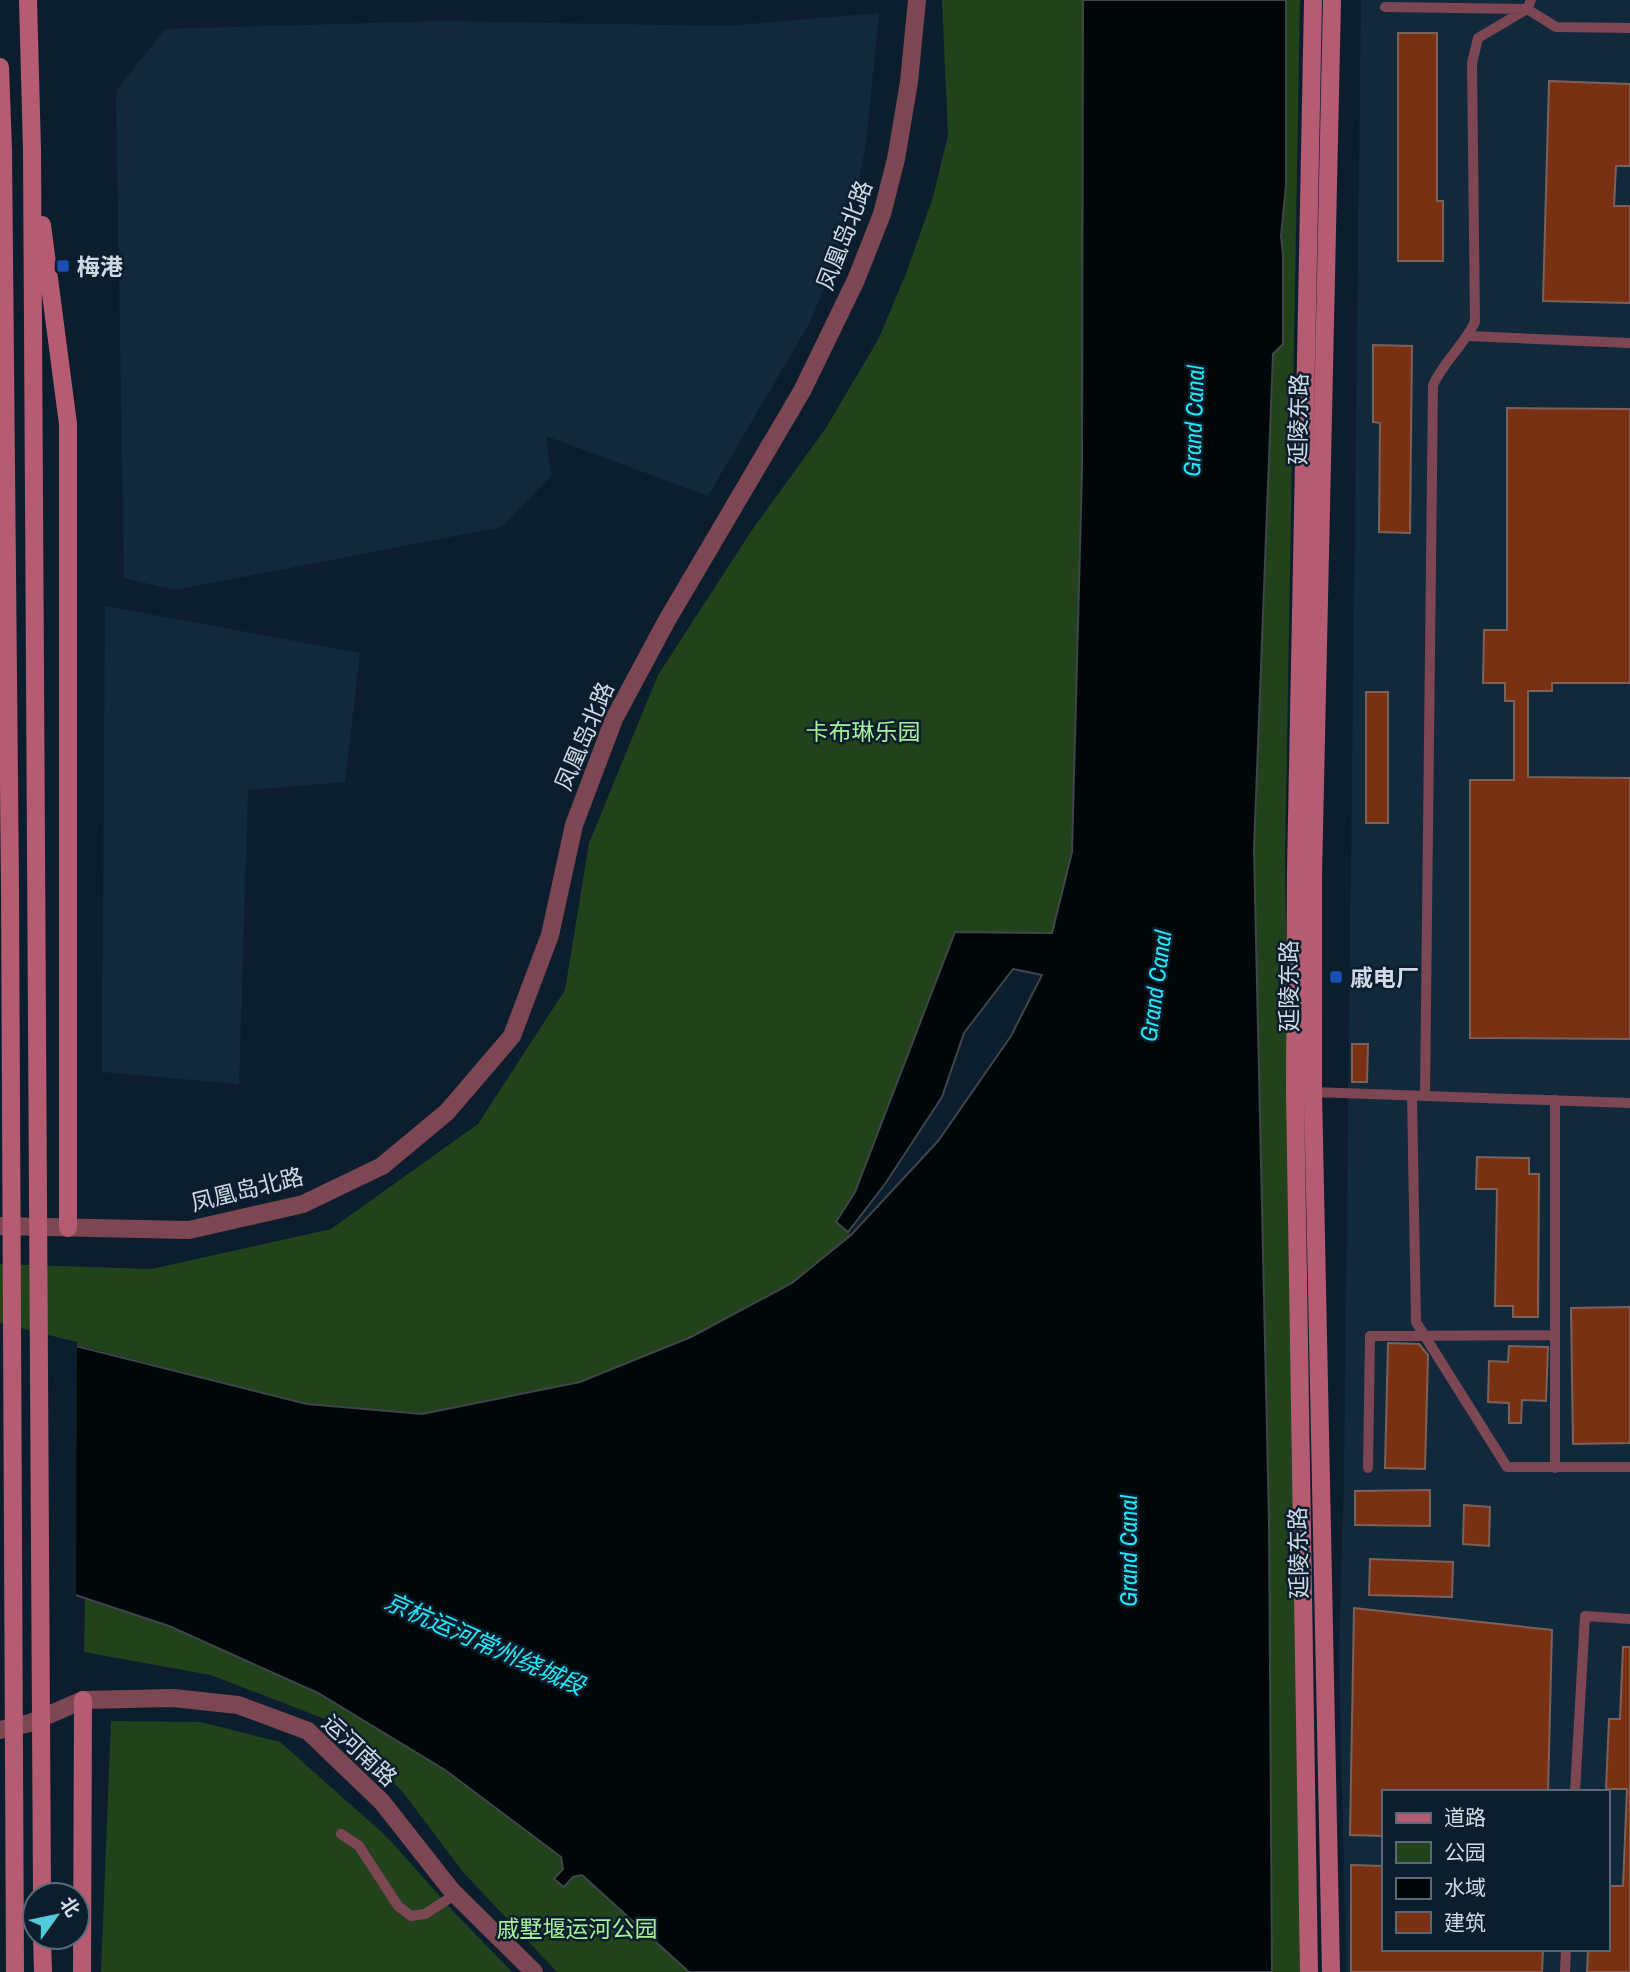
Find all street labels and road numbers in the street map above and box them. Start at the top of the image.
street label: 凤凰岛北路 [809,176,879,294]
street label: 延陵东路 [1282,373,1314,465]
street label: 凤凰岛北路 [547,677,621,795]
street label: 延陵东路 [1273,940,1304,1032]
street label: 凤凰岛北路 [187,1160,307,1218]
street label: 延陵东路 [1282,1507,1314,1599]
street label: 运河南路 [316,1707,404,1793]

